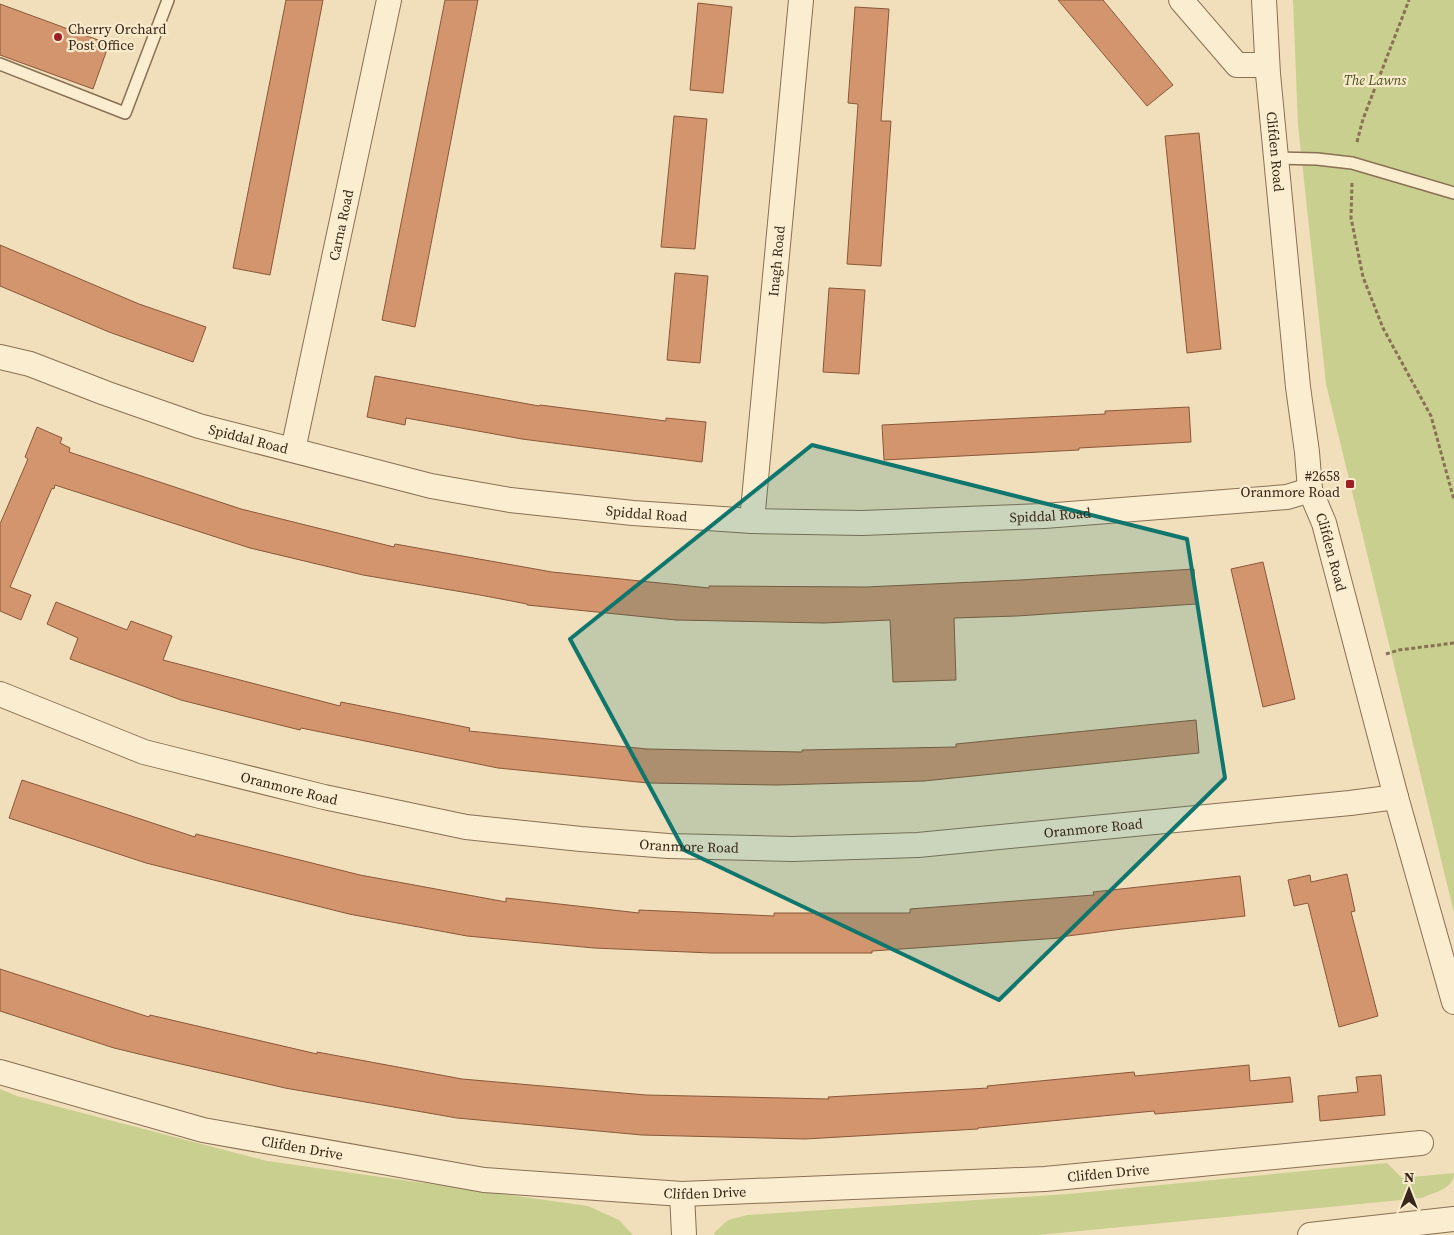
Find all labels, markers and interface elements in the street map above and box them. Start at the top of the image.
place label: Cherry Orchard Post Office [68,19,166,55]
marker: Cherry Orchard Post Office [52,31,64,43]
park label: The Lawns [1344,70,1407,90]
street label: Clifden Road [1262,110,1289,193]
street label: Carna Road [324,187,358,263]
street label: Inagh Road [763,225,790,298]
street label: Spiddal Road [207,419,291,459]
place label: #2658 Oranmore Road [1241,466,1340,502]
marker: #2658 Oranmore Road [1344,478,1356,490]
street label: Spiddal Road [605,500,688,527]
street label: Spiddal Road [1009,502,1092,527]
street label: Clifden Road [1311,510,1352,593]
street label: Oranmore Road [239,767,340,810]
street label: Oranmore Road [1043,813,1144,843]
street label: Oranmore Road [639,834,739,858]
street label: Clifden Drive [260,1131,345,1165]
street label: Clifden Drive [1066,1159,1150,1187]
north arrow [1384,1165,1434,1215]
text: N [1404,1167,1414,1187]
street label: Clifden Drive [663,1181,747,1204]

